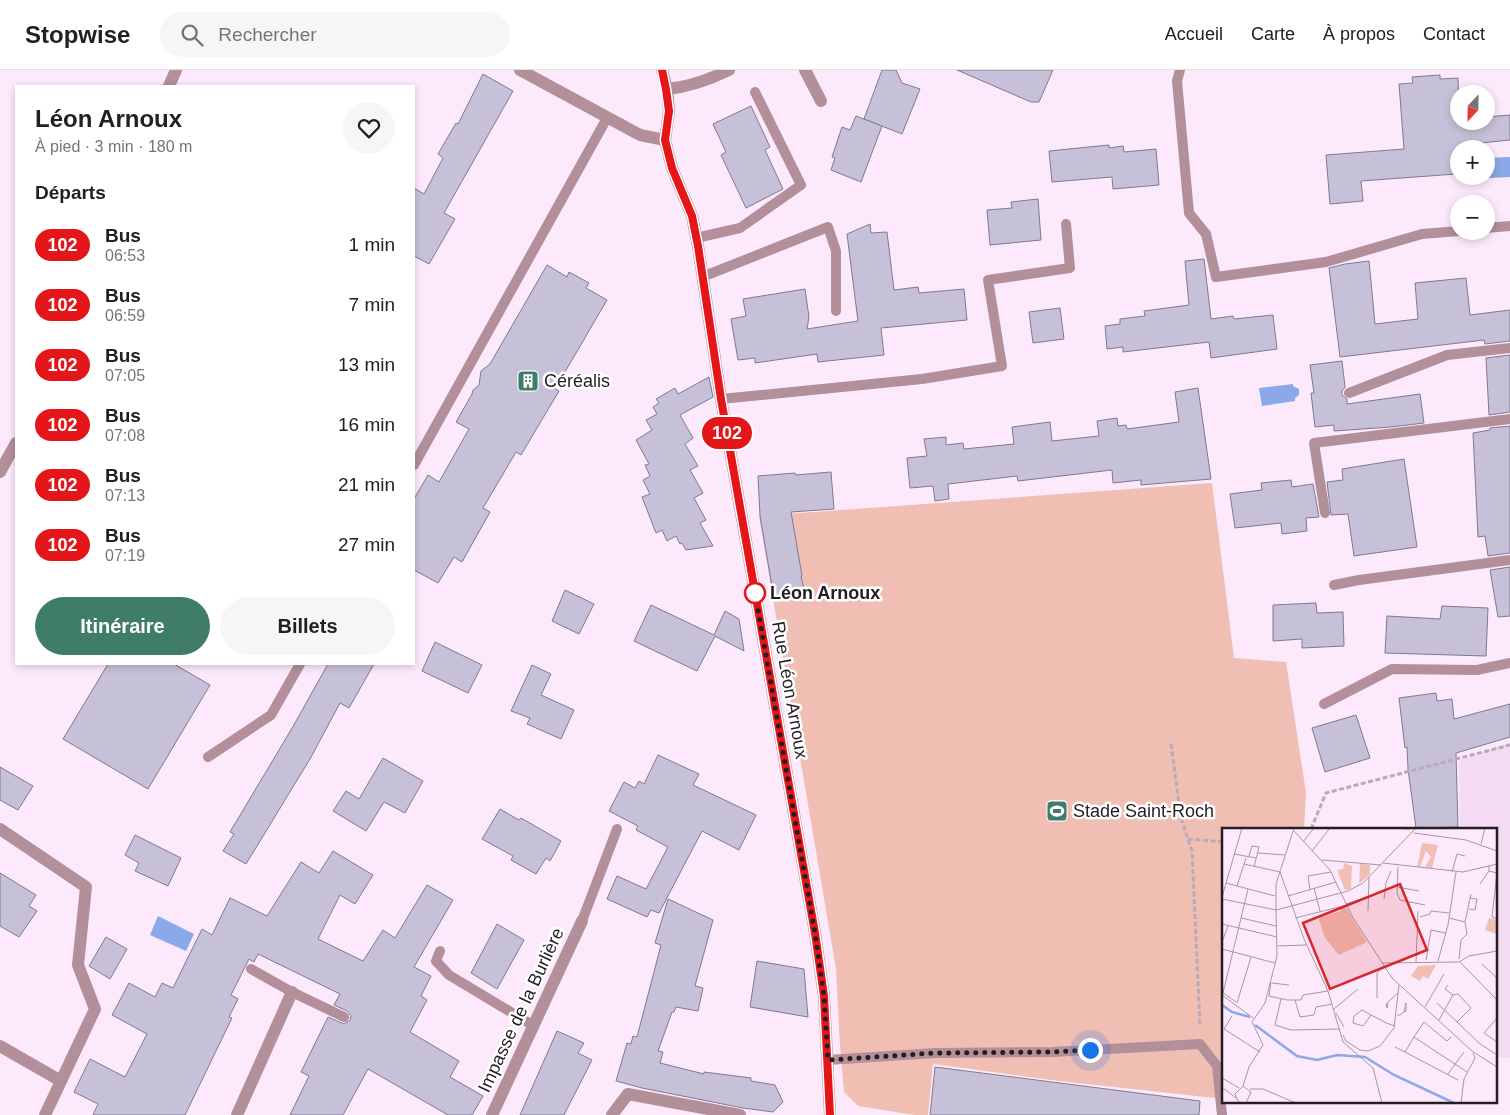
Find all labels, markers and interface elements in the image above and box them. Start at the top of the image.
search box [160,12,510,57]
text: Stopwise [25,21,130,48]
icon: search [178,21,206,49]
text: Rechercher [218,24,317,45]
text: Accueil [1165,24,1223,44]
text: Carte [1251,24,1295,44]
text: À propos [1323,24,1395,44]
text: Contact [1423,24,1485,44]
north arrow [1450,85,1495,130]
map controls [1450,85,1495,240]
button: heart [343,102,395,154]
text: Léon Arnoux [35,105,182,132]
text: À pied · 3 min · 180 m [35,138,192,155]
button: + [1450,140,1495,185]
text: Départs [35,182,106,203]
button: − [1450,195,1495,240]
text: Bus [105,225,141,246]
text: 1 min [349,234,395,255]
text: 102 [47,235,78,255]
text: 06:53 [105,247,145,264]
text: Bus [105,285,141,306]
text: 7 min [349,294,395,315]
text: 102 [47,295,78,315]
text: 06:59 [105,307,145,324]
text: Bus [105,345,141,366]
text: 13 min [338,354,395,375]
text: 102 [47,355,78,375]
text: 07:05 [105,367,145,384]
building icon: Céréalis [516,369,540,393]
place label: Céréalis [544,371,610,391]
text: Bus [105,405,141,426]
text: 16 min [338,414,395,435]
text: 102 [47,415,78,435]
line badge: 102 [698,417,756,449]
text: 102 [712,423,742,443]
text: 07:08 [105,427,145,444]
text: Bus [105,465,141,486]
text: 21 min [338,474,395,495]
text: 102 [47,475,78,495]
text: 07:13 [105,487,145,504]
text: Bus [105,525,141,546]
text: 27 min [338,534,395,555]
text: 102 [47,535,78,555]
text: 07:19 [105,547,145,564]
marker: Léon Arnoux [744,582,766,604]
place label: Léon Arnoux [770,583,880,603]
button: Itinéraire [35,597,210,655]
button: Billets [220,597,395,655]
street label: Rue Léon Arnoux [768,620,812,760]
sports icon: Stade Saint-Roch [1045,799,1069,823]
place label: Stade Saint-Roch [1073,801,1214,821]
inset map [1222,828,1498,1102]
street label: Impasse de la Burlière [474,925,568,1095]
your location [1078,1038,1103,1063]

